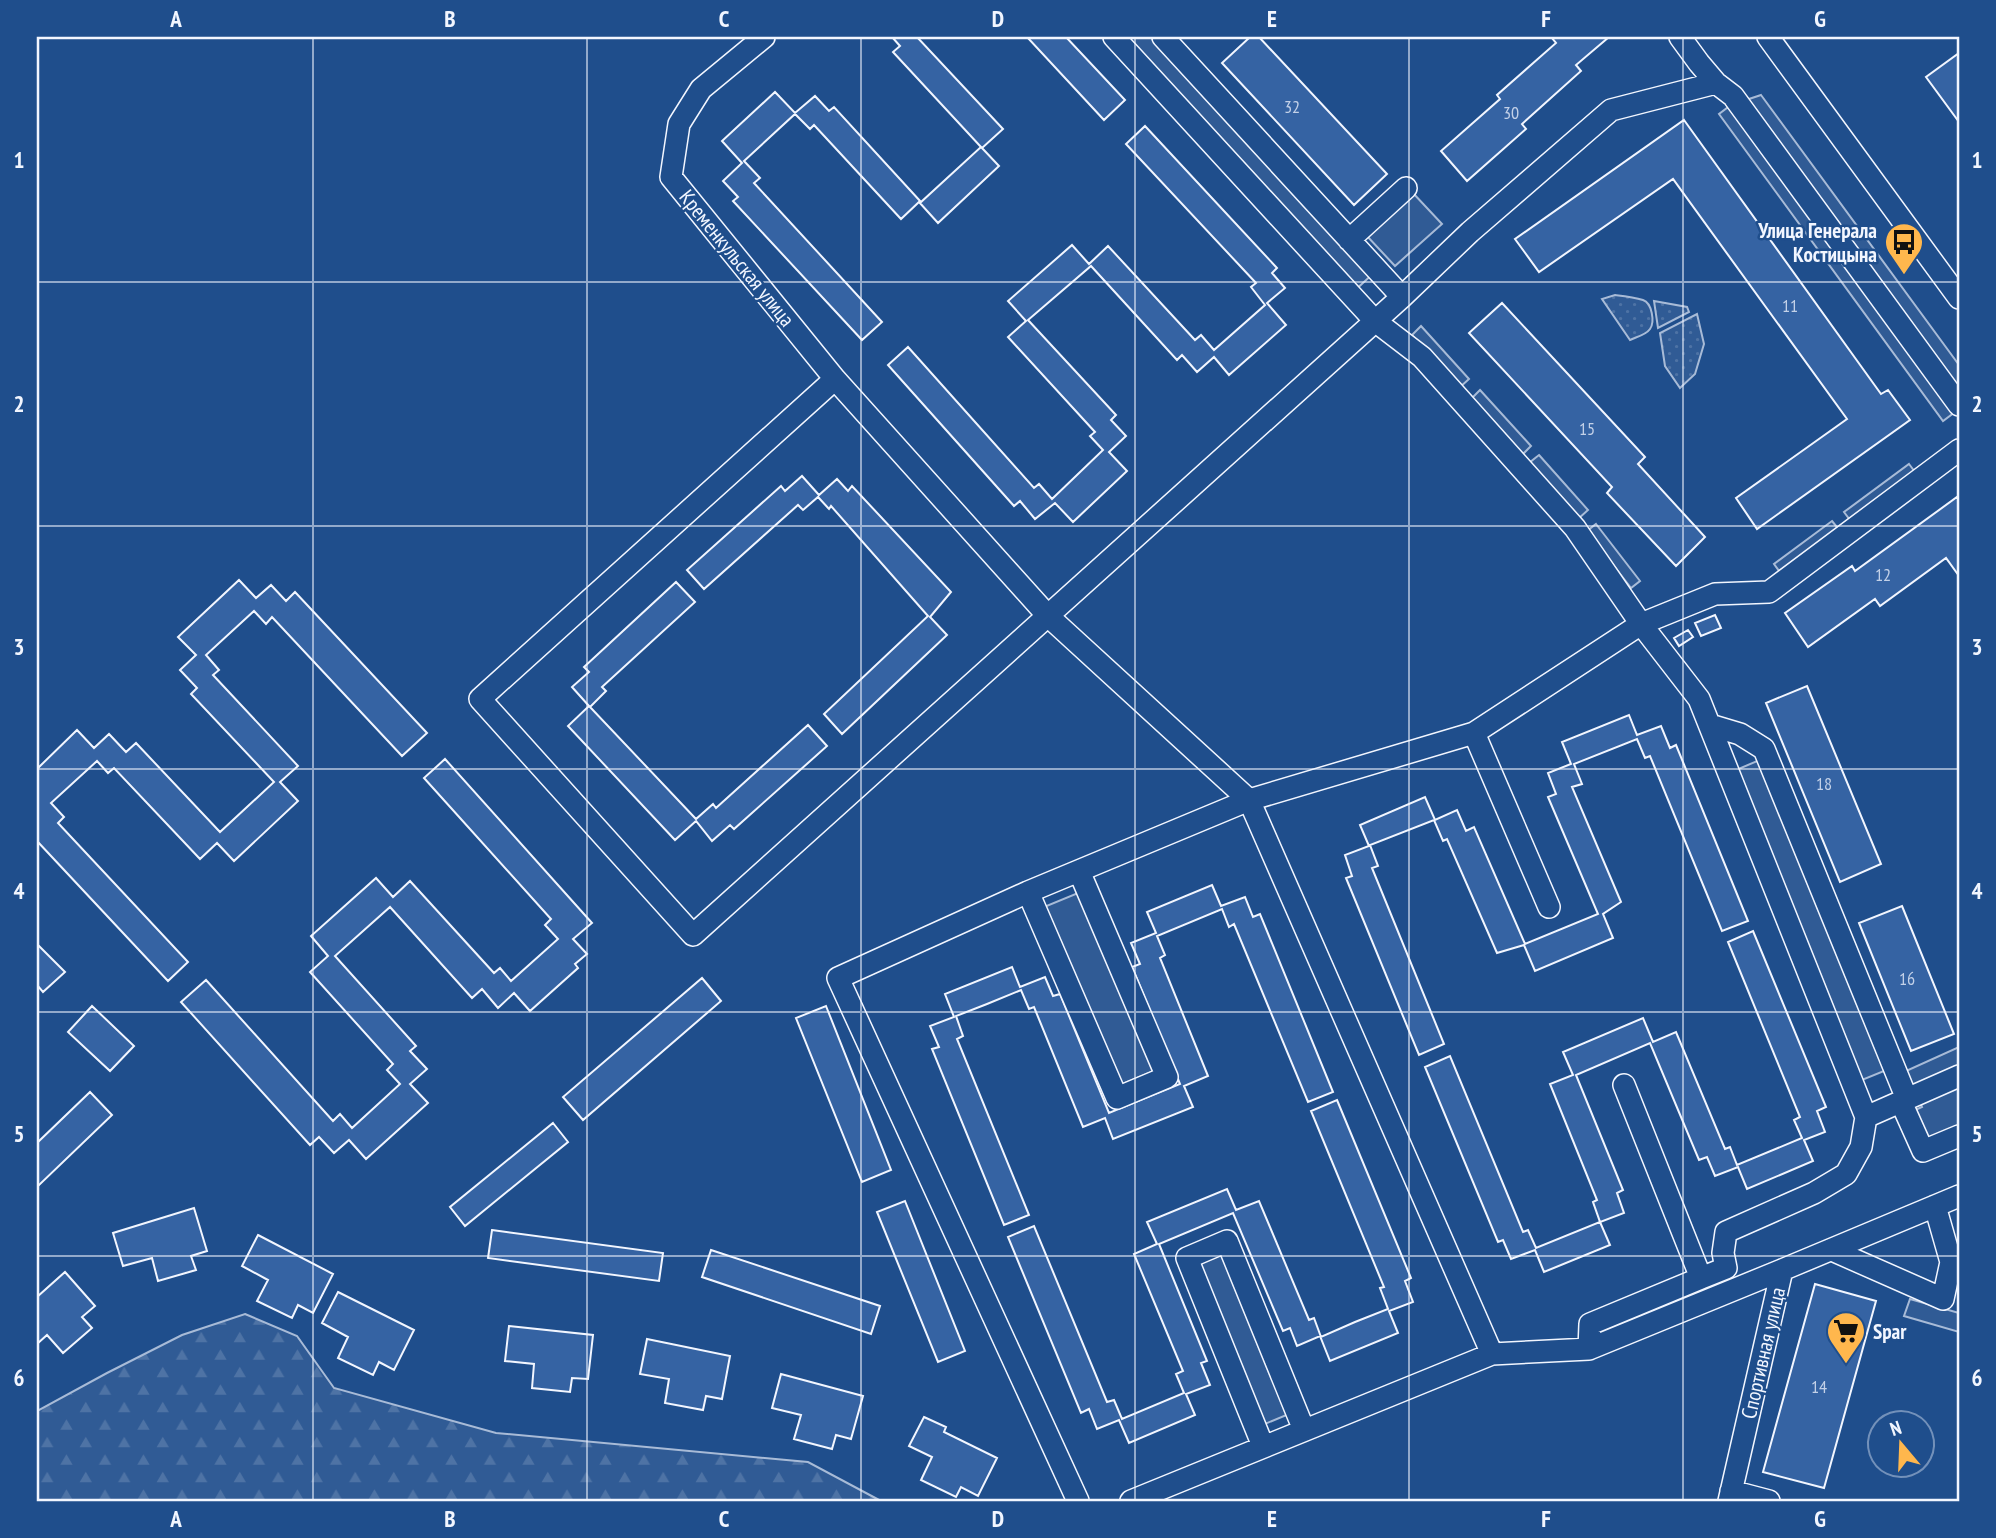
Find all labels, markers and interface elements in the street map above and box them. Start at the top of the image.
text: A [169,4,182,33]
text: B [444,4,456,33]
text: C [719,4,730,33]
text: D [992,4,1004,33]
text: E [1267,4,1277,33]
text: F [1541,4,1551,33]
text: G [1814,4,1826,33]
house number: 32 [1284,95,1300,118]
house number: 30 [1503,101,1519,124]
text: 1 [14,145,25,174]
text: 1 [1972,145,1983,174]
street label: Кременкульская улица [673,184,801,332]
place label: Улица Генерала Костицына [1757,217,1877,268]
bus stop icon: Улица Генерала Костицына [1883,221,1925,276]
house number: 11 [1782,294,1798,317]
text: 2 [14,389,25,418]
text: 2 [1972,389,1983,418]
house number: 15 [1579,417,1595,440]
house number: 12 [1875,563,1891,586]
text: 3 [14,632,25,661]
text: 3 [1972,632,1983,661]
house number: 18 [1816,772,1832,795]
text: 4 [14,876,25,905]
text: 4 [1972,876,1983,905]
house number: 16 [1899,967,1915,990]
text: 5 [14,1119,25,1148]
text: 5 [1972,1119,1983,1148]
street label: Спортивная улица [1735,1285,1791,1421]
supermarket icon: Spar [1825,1310,1867,1365]
place label: Spar [1873,1318,1907,1345]
text: 6 [14,1363,25,1392]
text: 6 [1972,1363,1983,1392]
house number: 14 [1811,1375,1827,1398]
north arrow [1867,1408,1937,1478]
text: N [1887,1415,1904,1441]
text: A [169,1504,182,1533]
text: B [444,1504,456,1533]
text: C [719,1504,730,1533]
text: D [992,1504,1004,1533]
text: E [1267,1504,1277,1533]
text: F [1541,1504,1551,1533]
text: G [1814,1504,1826,1533]

